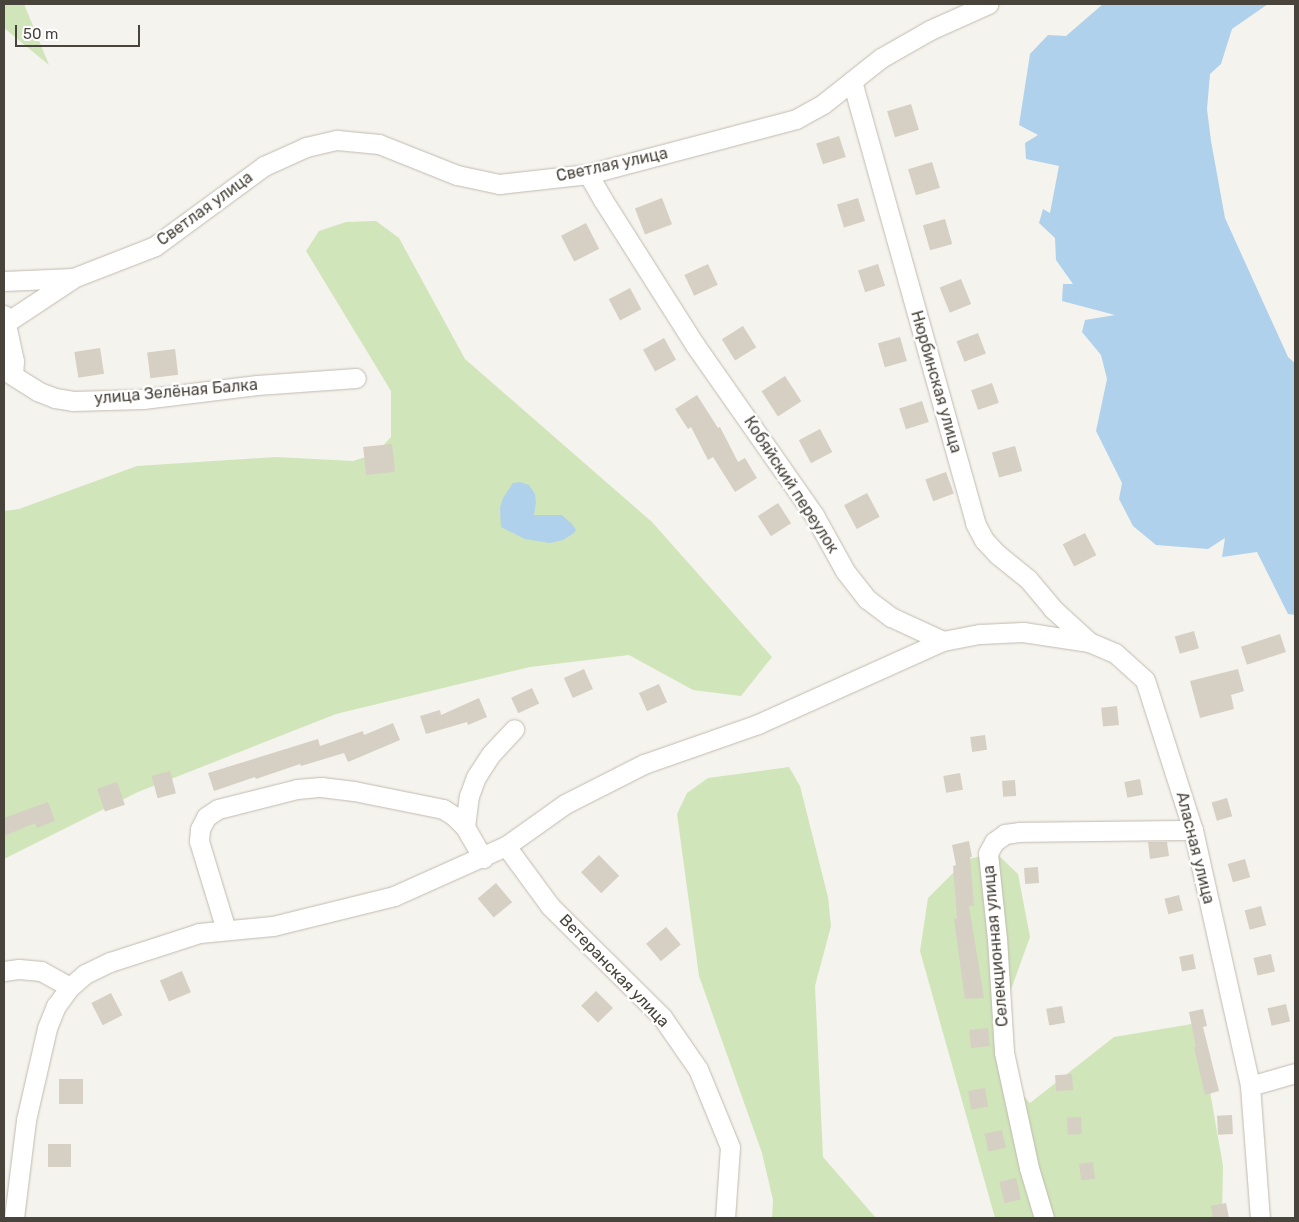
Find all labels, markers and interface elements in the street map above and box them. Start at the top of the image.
scale bar [18,15,142,47]
text: 50 m [23,25,58,43]
street label: Светлая улица [554,144,670,186]
street label: Светлая улица [153,168,257,250]
street label: Нюрбинская улица [906,309,966,455]
street label: улица Зелёная Балка [93,375,259,409]
street label: Кобяйский переулок [740,413,842,557]
street label: Аласная улица [1172,790,1218,906]
street label: Селекционная улица [979,864,1013,1028]
street label: Ветеранская улица [555,910,673,1032]

